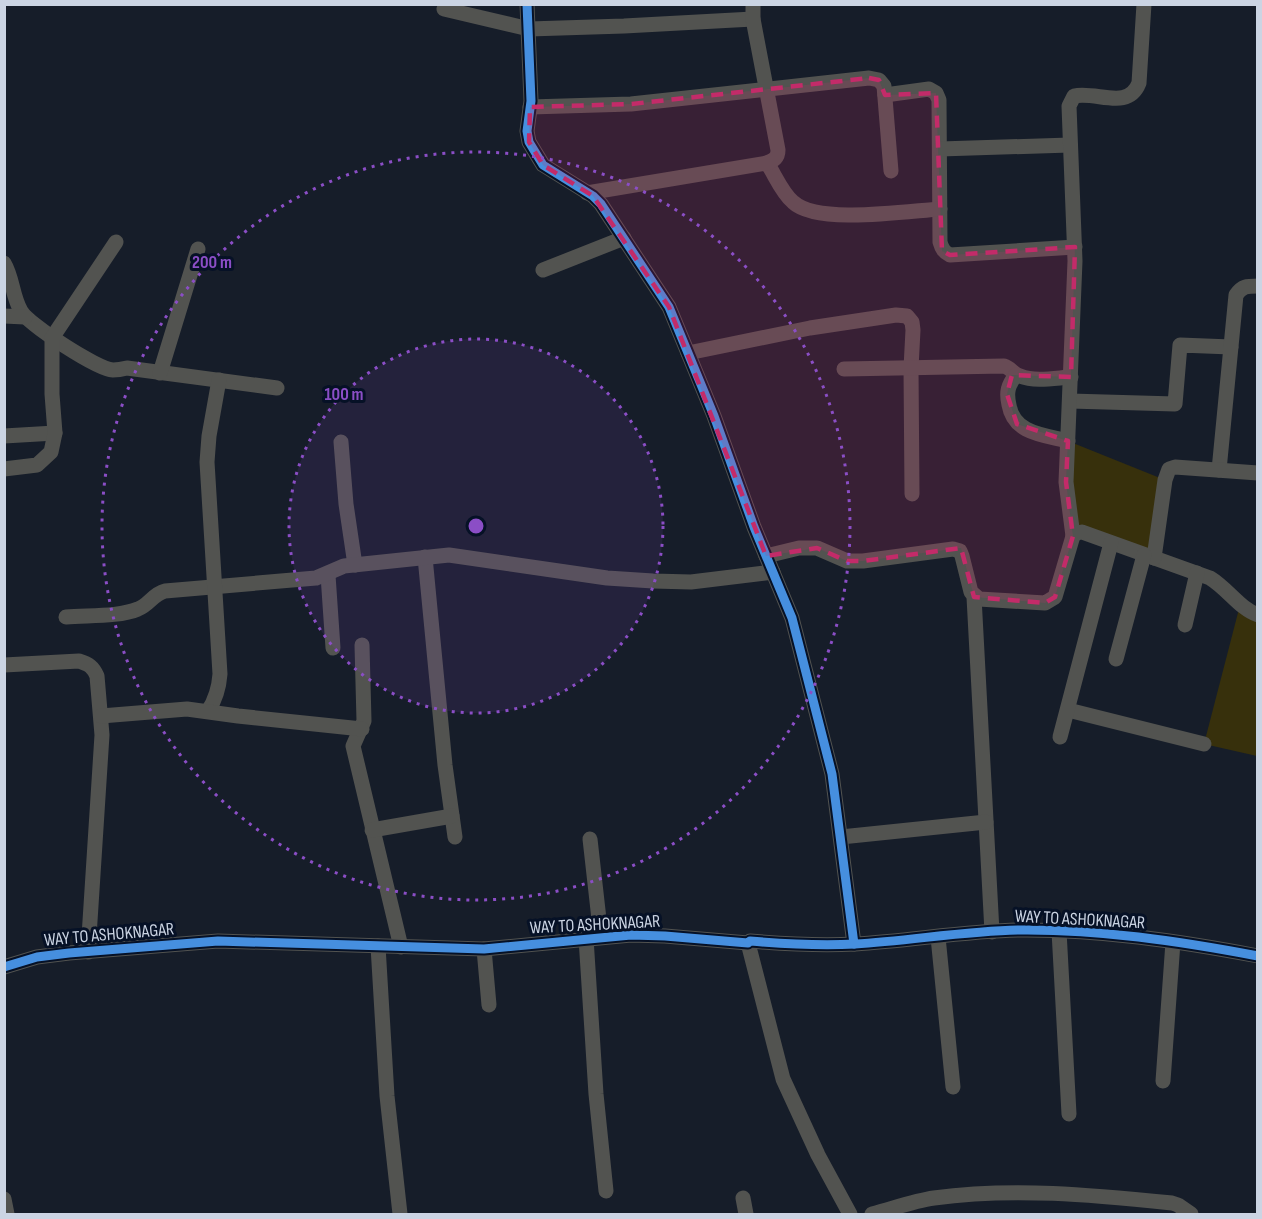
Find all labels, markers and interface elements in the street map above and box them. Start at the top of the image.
text: 200 m [192,252,232,273]
text: 100 m [325,384,364,405]
centre of rings [466,516,486,536]
street label: WAY TO ASHOKNAGAR [1014,906,1146,933]
street label: WAY TO ASHOKNAGAR [529,911,661,938]
street label: WAY TO ASHOKNAGAR [43,918,175,951]

